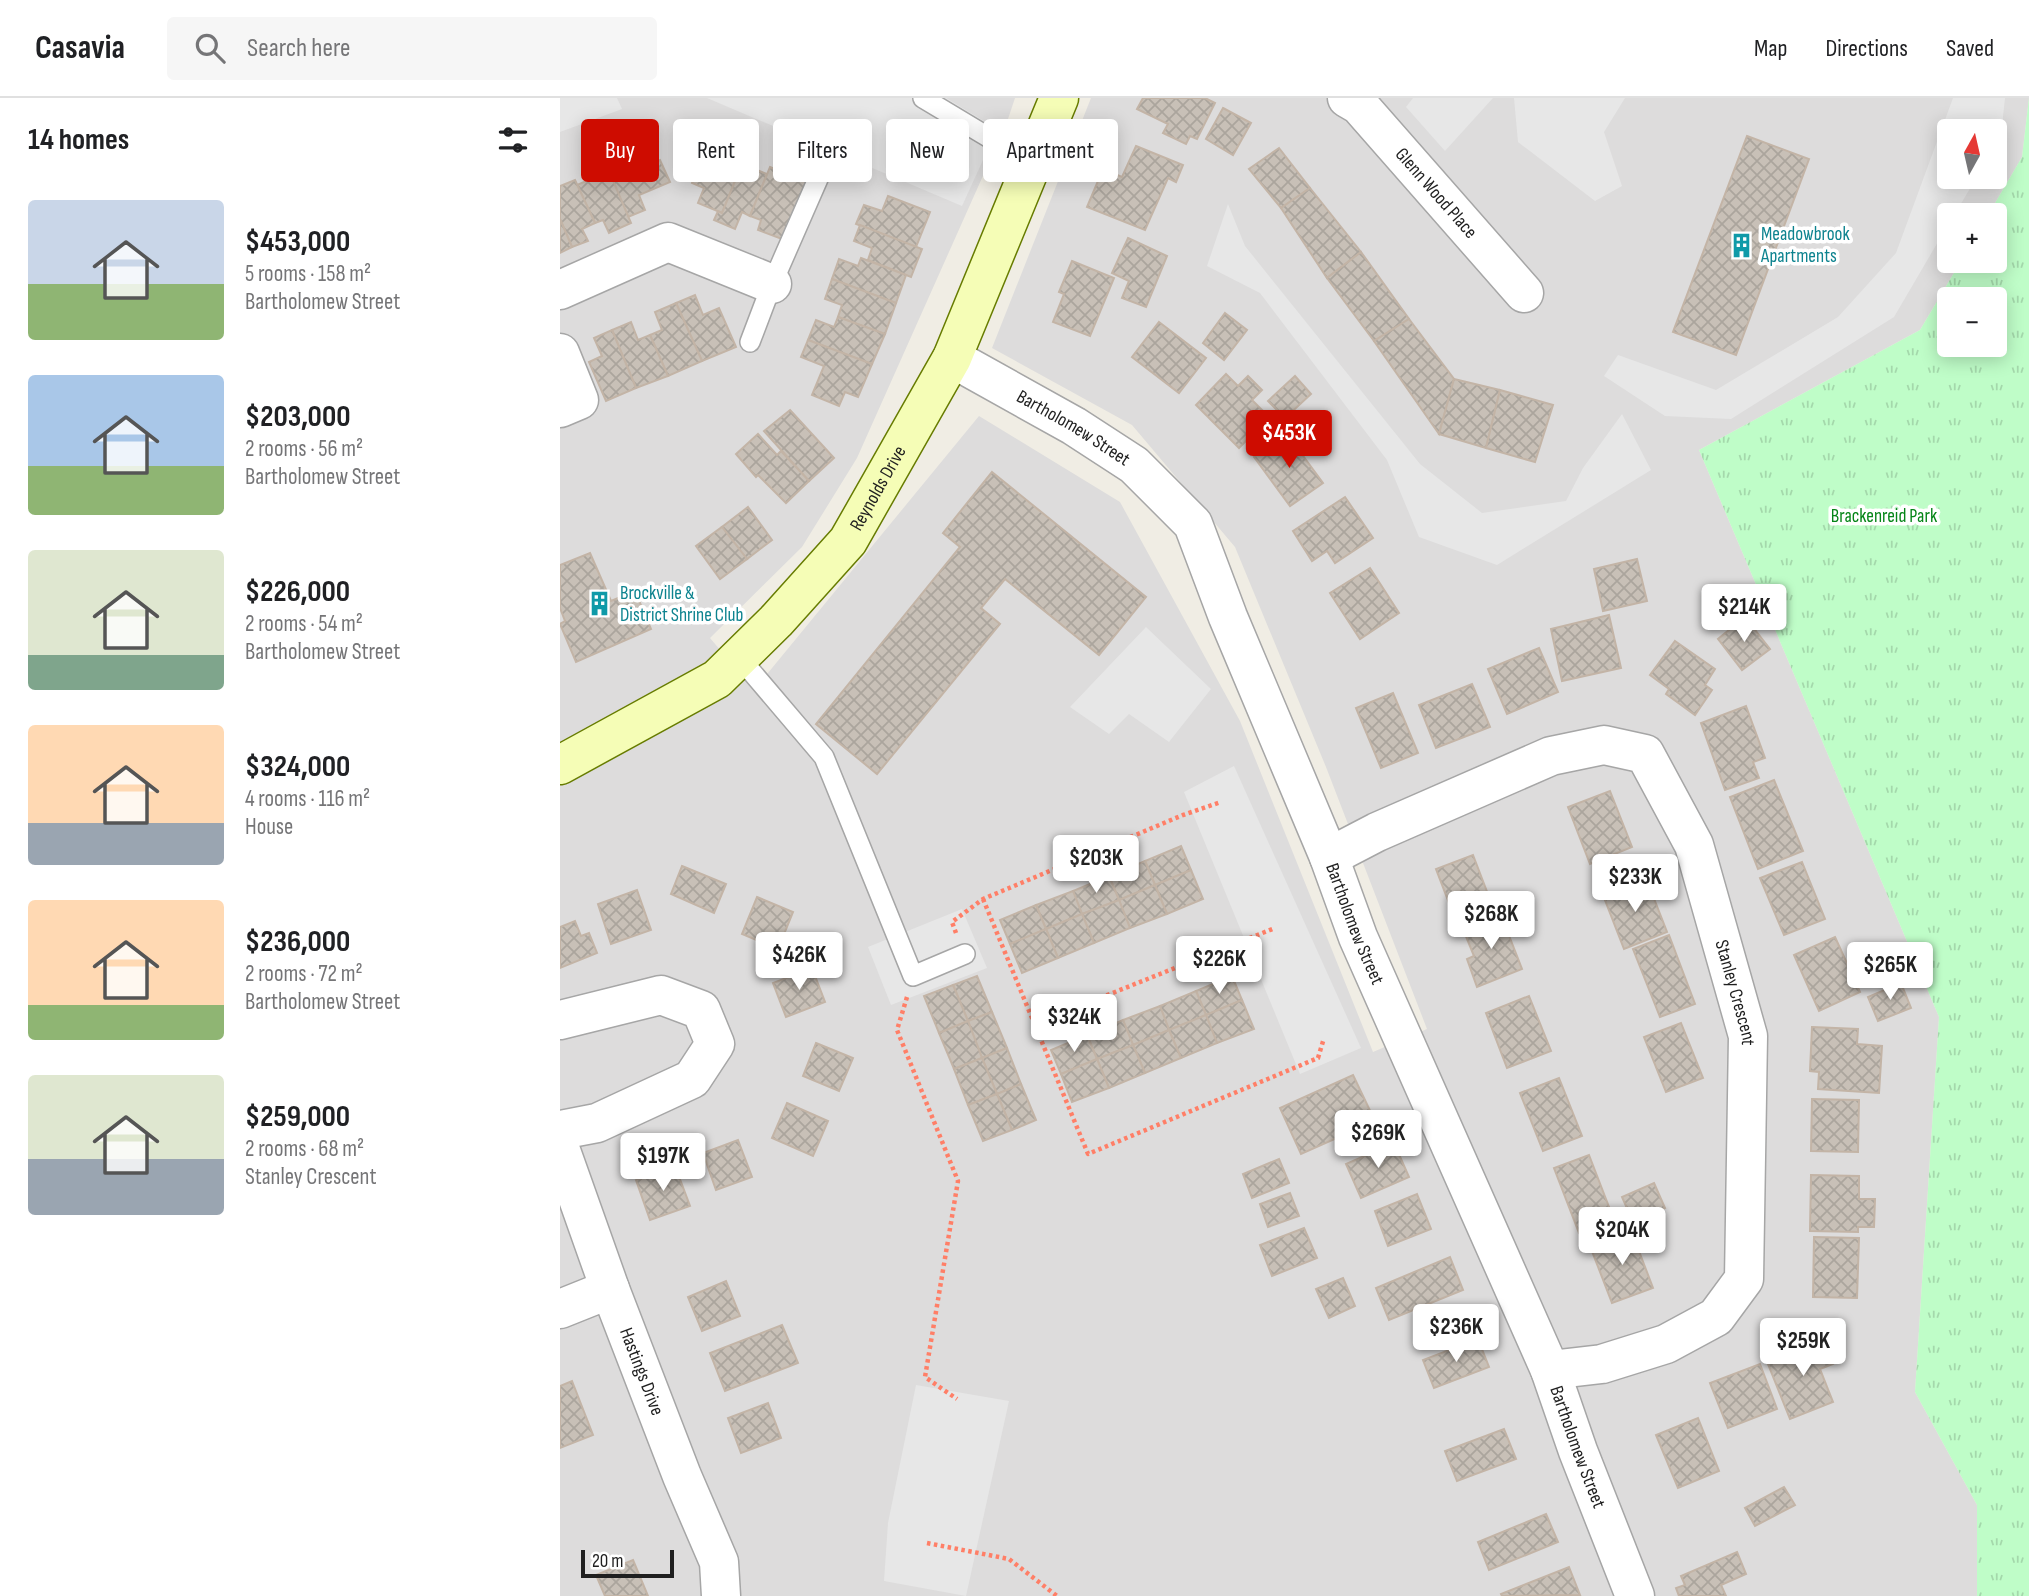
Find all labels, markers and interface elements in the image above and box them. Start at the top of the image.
search box [167,17,657,80]
text: Casavia [35,28,125,68]
icon: search [191,29,229,67]
text: Search here [247,33,350,64]
text: Map [1754,34,1787,63]
text: Directions [1825,34,1908,63]
text: Saved [1946,34,1994,63]
chip: Buy [581,119,659,182]
chip: Rent [673,119,759,182]
chip: Filters [773,119,872,182]
chip: New [886,119,969,182]
chip: Apartment [983,119,1118,182]
north arrow [1937,119,2007,189]
map controls [1937,119,2007,357]
icon: filters [494,121,532,159]
text: 14 homes [28,122,129,158]
street label: Glenn Wood Place [1390,143,1482,243]
button: + [1937,203,2007,273]
place label: Meadowbrook Apartments [1760,223,1850,268]
text: $453,000 [245,224,350,260]
icon: home [84,228,168,312]
building icon: Meadowbrook Apartments [1727,231,1755,259]
text: 5 rooms · 158 m² [245,260,371,288]
button: − [1937,287,2007,357]
text: Bartholomew Street [245,288,400,316]
street label: Bartholomew Street [1013,385,1135,471]
text: $203,000 [245,399,350,435]
icon: home [84,403,168,487]
pin: $453K [1240,410,1338,470]
text: $453K [1262,419,1316,447]
text: 2 rooms · 56 m² [245,435,363,463]
street label: Reynolds Drive [845,442,911,535]
text: Bartholomew Street [245,463,400,491]
park label: Brackenreid Park [1831,505,1938,528]
text: $226,000 [245,574,350,610]
icon: home [84,578,168,662]
place label: Brockville & District Shrine Club [620,582,743,627]
pin: $214K [1695,584,1793,644]
building icon: Brockville & District Shrine Club [586,590,614,618]
text: $214K [1717,593,1771,621]
text: 2 rooms · 54 m² [245,610,363,638]
text: Bartholomew Street [245,638,400,666]
text: $324,000 [245,749,350,785]
icon: home [84,753,168,837]
text: 4 rooms · 116 m² [245,785,370,813]
text: House [245,813,293,841]
pin: $203K [1047,836,1145,895]
text: $203K [1069,844,1123,872]
pin: $233K [1586,854,1684,914]
street label: Bartholomew Street [1321,860,1389,988]
text: $233K [1608,863,1662,891]
pin: $268K [1442,892,1540,951]
text: $268K [1464,900,1518,928]
text: $236,000 [245,924,350,960]
icon: home [84,928,168,1012]
pin: $426K [750,932,848,992]
pin: $226K [1170,936,1268,996]
street label: Stanley Crescent [1710,937,1760,1046]
text: $426K [772,941,826,969]
pin: $265K [1841,942,1939,1002]
text: $226K [1192,945,1246,973]
text: $265K [1863,951,1917,979]
text: 2 rooms · 72 m² [245,960,363,988]
text: Bartholomew Street [245,988,400,1016]
pin: $324K [1025,995,1123,1054]
text: $324K [1047,1003,1101,1031]
text: $259,000 [245,1099,350,1135]
icon: home [84,1103,168,1187]
pin: $269K [1329,1110,1427,1170]
text: $269K [1351,1119,1405,1147]
pin: $197K [614,1134,712,1193]
text: 2 rooms · 68 m² [245,1135,364,1163]
text: $197K [636,1142,690,1170]
text: Stanley Crescent [245,1163,377,1191]
pin: $204K [1573,1208,1671,1267]
text: $204K [1595,1216,1649,1244]
pin: $236K [1407,1304,1505,1364]
text: $236K [1429,1313,1483,1341]
pin: $259K [1754,1318,1852,1378]
street label: Hastings Drive [615,1324,669,1419]
text: $259K [1776,1327,1830,1355]
street label: Bartholomew Street [1545,1383,1611,1512]
scale bar [581,1547,674,1579]
text: 20 m [592,1550,624,1573]

